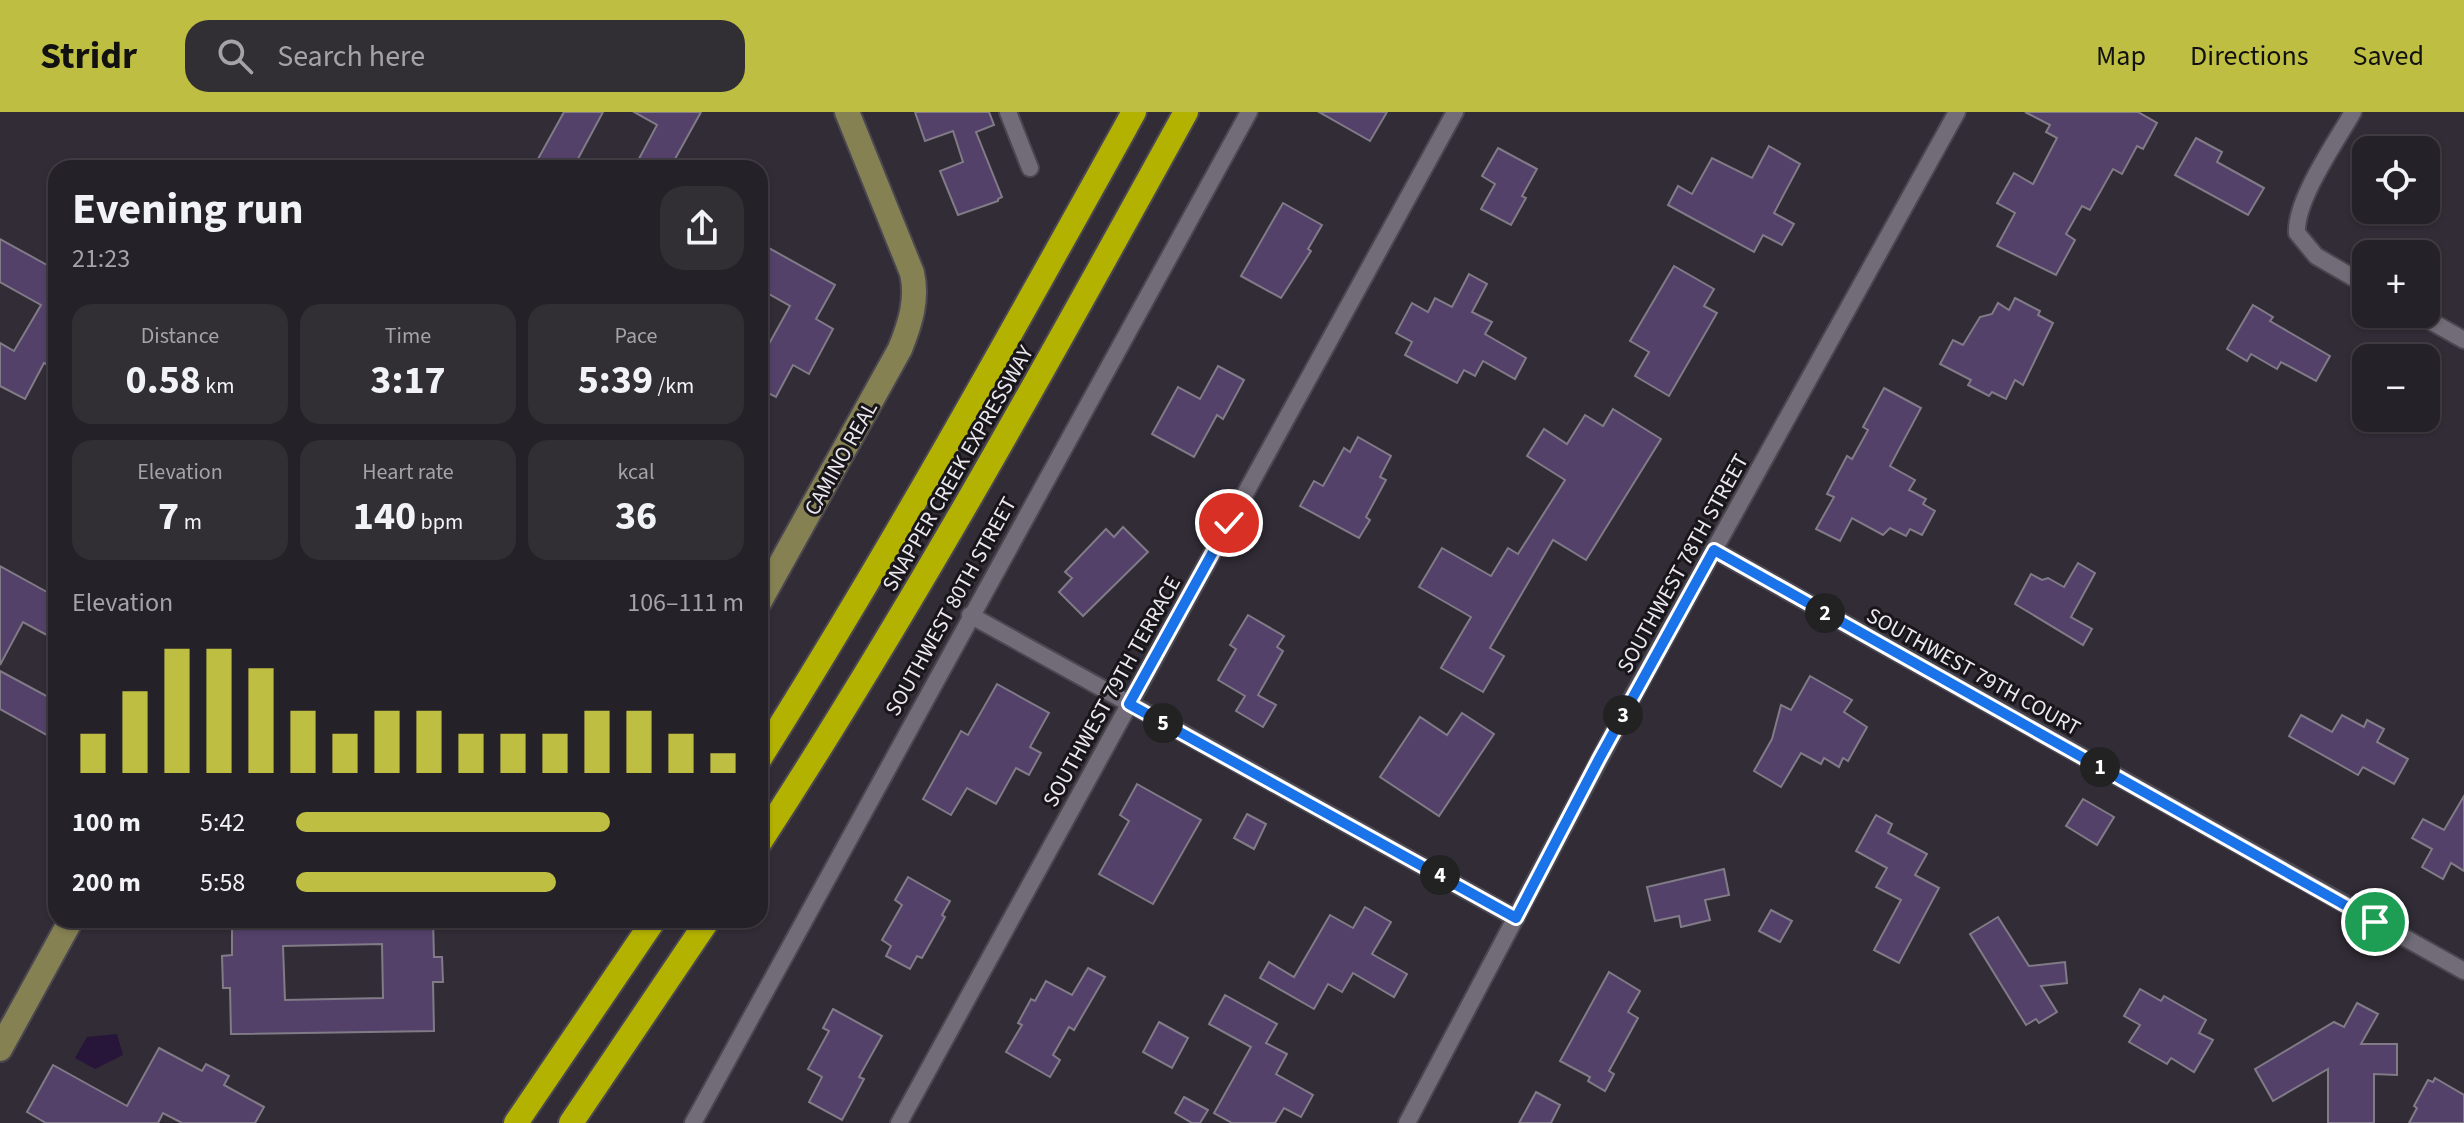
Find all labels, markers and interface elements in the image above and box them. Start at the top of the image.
search box [185,20,745,92]
text: Stridr [40,29,137,83]
icon: search [213,34,257,78]
text: Search here [277,35,425,78]
text: Map [2096,36,2146,76]
text: Directions [2190,36,2309,76]
text: Saved [2353,36,2424,76]
map controls [2352,136,2440,432]
button: locate [2352,136,2440,224]
text: Evening run [72,178,304,241]
button: share [660,186,744,270]
text: 21:23 [72,240,130,277]
button: + [2352,240,2440,328]
text: Distance [141,320,219,352]
text: Time [385,320,431,352]
text: Pace [614,320,658,352]
street label: SNAPPER CREEK EXPRESSWAY [874,339,1042,597]
button: − [2352,344,2440,432]
text: 0.58 [126,352,201,409]
text: 3:17 [370,352,446,409]
text: 5:39 [578,352,653,409]
text: km [201,370,234,402]
text: /km [653,370,694,402]
street label: CAMINO REAL [796,395,886,521]
street label: SOUTHWEST 78TH STREET [1609,448,1757,679]
text: Elevation [137,456,223,488]
text: Heart rate [362,456,454,488]
text: kcal [617,456,655,488]
text: 7 [158,488,179,545]
text: 140 [353,488,416,545]
text: 36 [615,488,657,545]
pin [1195,489,1263,557]
street label: SOUTHWEST 80TH STREET [877,491,1025,722]
icon: check [1207,501,1251,545]
text: m [179,506,202,538]
text: bpm [416,506,463,538]
street label: SOUTHWEST 79TH TERRACE [1035,570,1189,813]
text: Elevation [72,584,173,621]
text: 106–111 m [627,584,744,621]
pin: 2 [1805,593,1845,633]
text: 2 [1819,597,1831,629]
street label: SOUTHWEST 79TH COURT [1861,600,2086,744]
pin: 3 [1603,695,1643,735]
text: 3 [1617,699,1629,731]
pin: 5 [1143,703,1183,743]
text: 5 [1157,707,1169,739]
pin: 1 [2080,747,2120,787]
text: 1 [2094,751,2106,783]
text: 100 m [72,804,141,841]
text: 5:42 [200,804,245,841]
pin: 4 [1420,855,1460,895]
text: 4 [1434,859,1446,891]
text: 200 m [72,864,141,901]
text: 5:58 [200,864,245,901]
pin [2341,888,2409,956]
icon: arrive [2353,900,2397,944]

